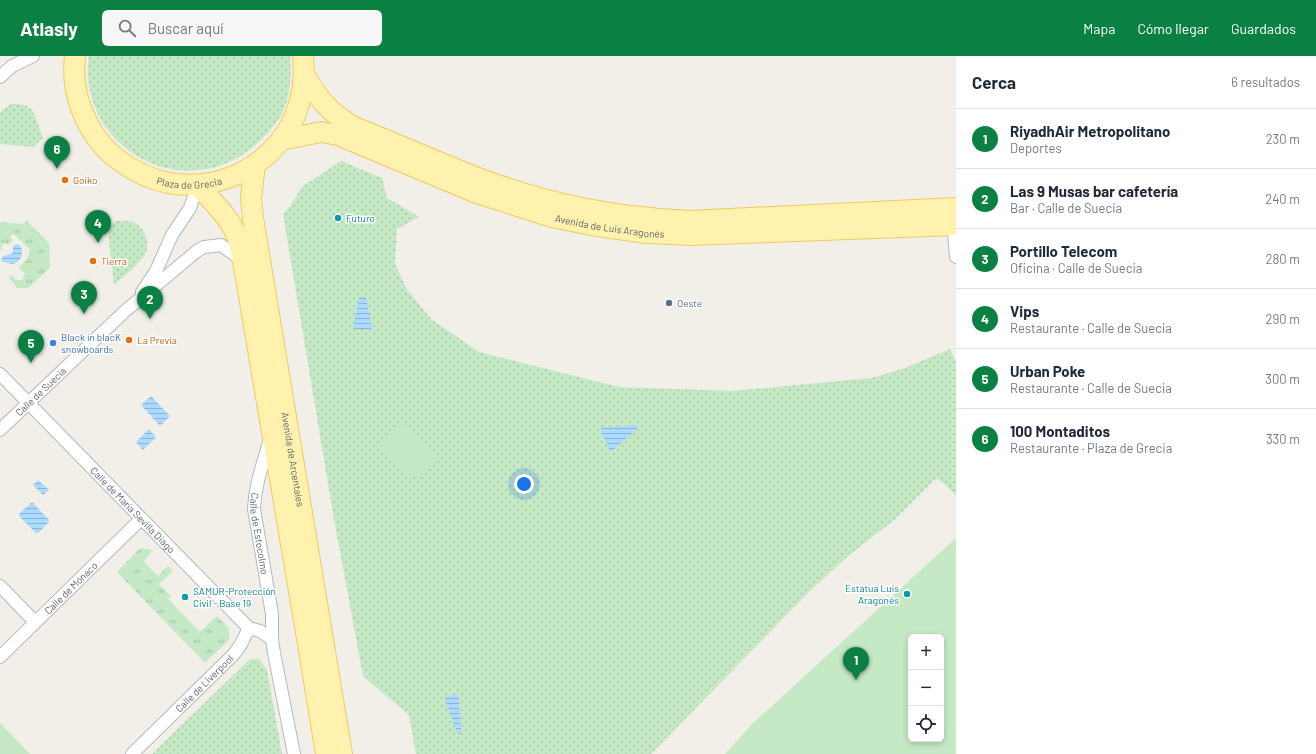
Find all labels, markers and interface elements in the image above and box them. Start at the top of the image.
search box [102,10,382,46]
text: Atlasly [20,17,78,40]
icon: search [116,17,138,39]
text: Buscar aquí [148,19,223,37]
text: Mapa [1083,20,1115,37]
text: Cómo llegar [1137,20,1209,37]
text: Guardados [1231,20,1296,37]
text: Cerca [972,72,1016,92]
text: 6 resultados [1231,74,1300,90]
text: RiyadhAir Metropolitano [1010,122,1170,140]
text: 1 [983,131,987,147]
text: 230 m [1266,131,1300,147]
pin: 6 [44,136,70,169]
text: Deportes [1010,140,1062,156]
place label: Goiko [73,174,97,186]
street label: Plaza de Grecia [155,174,223,191]
marker: Goiko [60,175,70,185]
text: Las 9 Musas bar cafetería [1010,182,1178,200]
text: 2 [981,191,989,207]
text: 240 m [1265,191,1300,207]
text: Bar · Calle de Suecia [1010,200,1122,216]
pin: 4 [85,210,111,243]
place label: Futuro [346,212,375,224]
street label: Avenida de Luis Aragonés [554,212,665,240]
marker: Futuro [333,213,343,223]
text: Portillo Telecom [1010,242,1117,260]
text: 3 [981,251,989,267]
text: 280 m [1266,251,1300,267]
place label: Tierra [101,255,127,267]
marker: Tierra [88,256,98,266]
text: Oficina · Calle de Suecia [1010,260,1142,276]
pin: 3 [71,281,97,314]
pin: 2 [137,286,163,319]
place label: Oeste [677,297,702,309]
marker: Oeste [664,298,674,308]
text: Vips [1010,302,1039,320]
text: 4 [981,311,989,327]
text: 290 m [1266,311,1300,327]
text: Restaurante · Calle de Suecia [1010,320,1172,336]
pin: 5 [18,330,44,363]
place label: Black in blacK snowboards [61,331,121,355]
place label: La Previa [137,334,177,346]
marker: La Previa [124,335,134,345]
marker: Black in blacK snowboards [48,338,58,348]
text: Urban Poke [1010,362,1085,380]
street label: Calle de Suecia [13,365,68,418]
text: 5 [981,371,989,387]
text: 300 m [1265,371,1300,387]
text: Restaurante · Calle de Suecia [1010,380,1172,396]
street label: Avenida de Arcentales [279,411,307,508]
text: 100 Montaditos [1010,422,1110,440]
text: 6 [982,431,988,447]
text: 330 m [1266,431,1300,447]
text: Restaurante · Plaza de Grecia [1010,440,1172,456]
street label: Calle de María Sevilla Diago [88,464,178,555]
your location [514,474,534,494]
street label: Calle de Estocolmo [248,492,271,575]
street label: Calle de Mónaco [42,559,100,616]
place label: Estatua Luis Aragonés [845,582,899,606]
place label: SAMUR-Protección Civil - Base 19 [193,585,276,609]
marker: Estatua Luis Aragonés [902,589,912,599]
marker: SAMUR-Protección Civil - Base 19 [180,592,190,602]
map controls [908,634,944,742]
button: + [908,634,944,670]
pin: 1 [843,647,869,680]
street label: Calle de Liverpool [173,652,236,714]
button: − [908,670,944,706]
button: locate [908,706,944,742]

